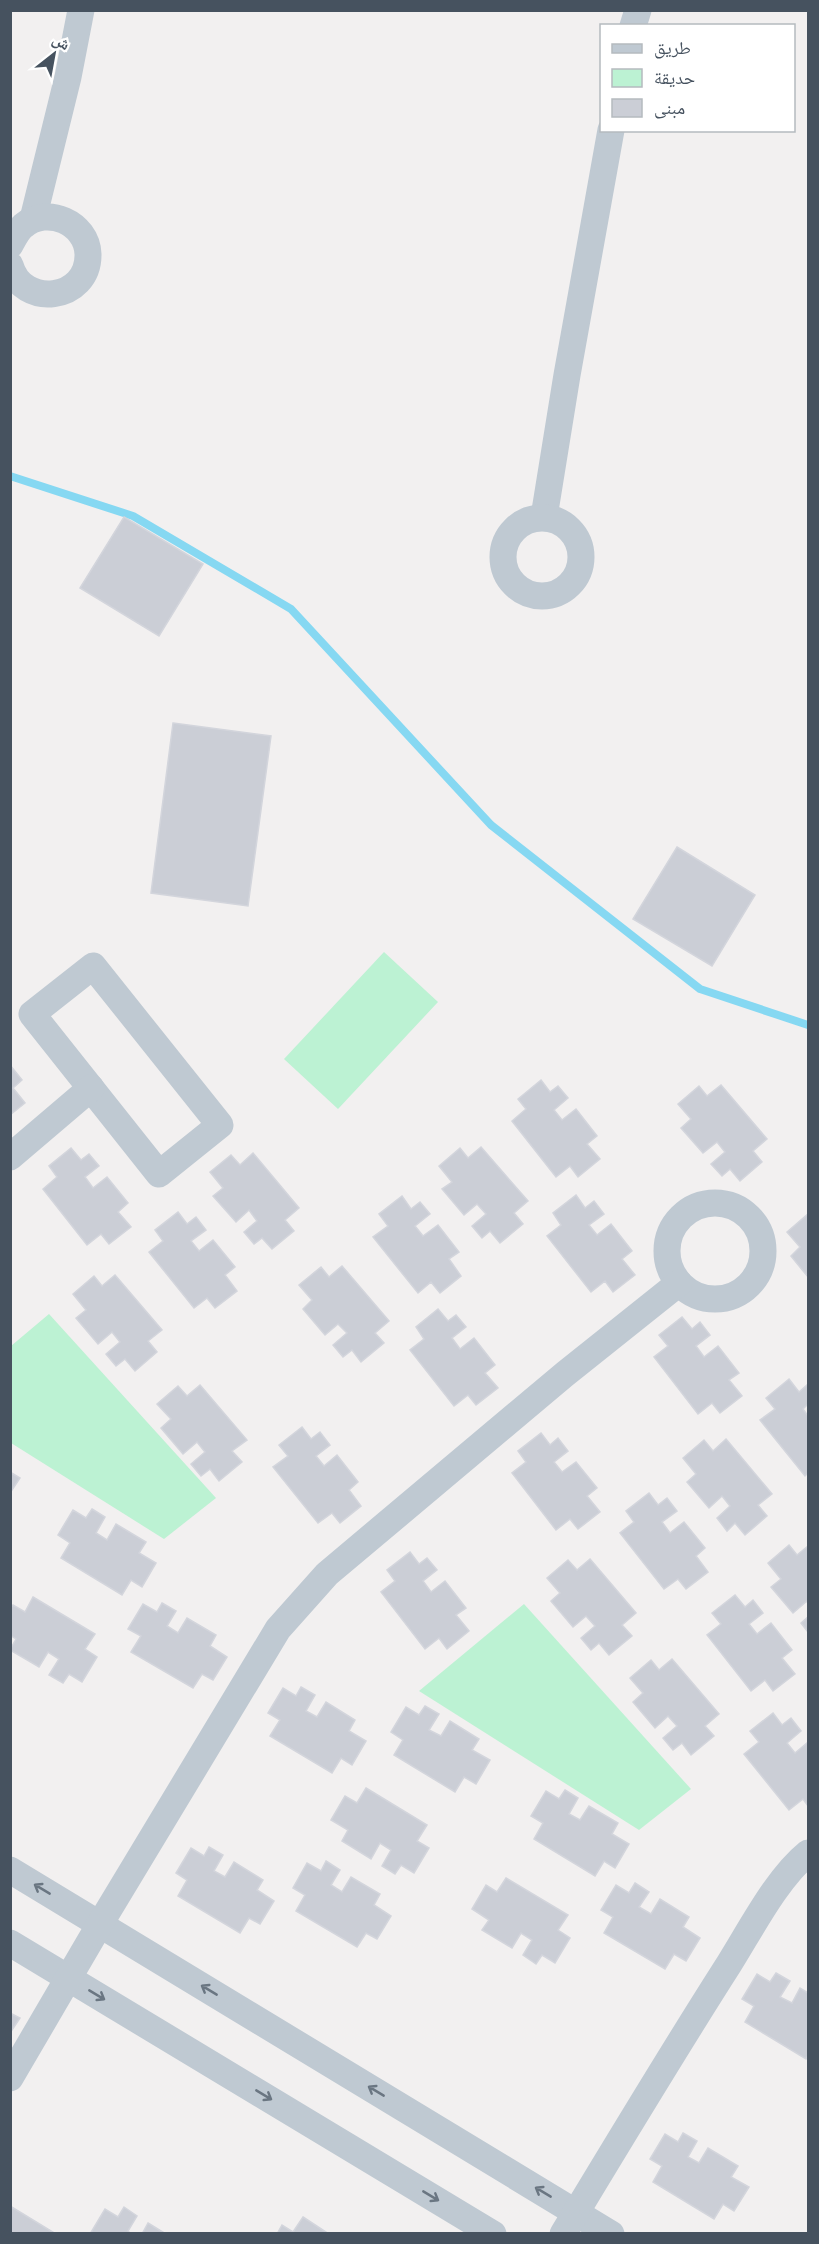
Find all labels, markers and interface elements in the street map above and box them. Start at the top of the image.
north arrow [24,24,84,84]
legend [600,24,795,132]
text: ش [49,29,74,54]
text: طريق [654,37,691,59]
text: حديقة [654,67,695,89]
text: مبنى [654,97,685,119]
one-way arrow [34,1883,51,1895]
one-way arrow [201,1984,218,1996]
one-way arrow [88,1989,105,2001]
one-way arrow [368,2085,385,2097]
one-way arrow [255,2090,272,2102]
one-way arrow [535,2186,552,2198]
one-way arrow [422,2190,439,2202]

